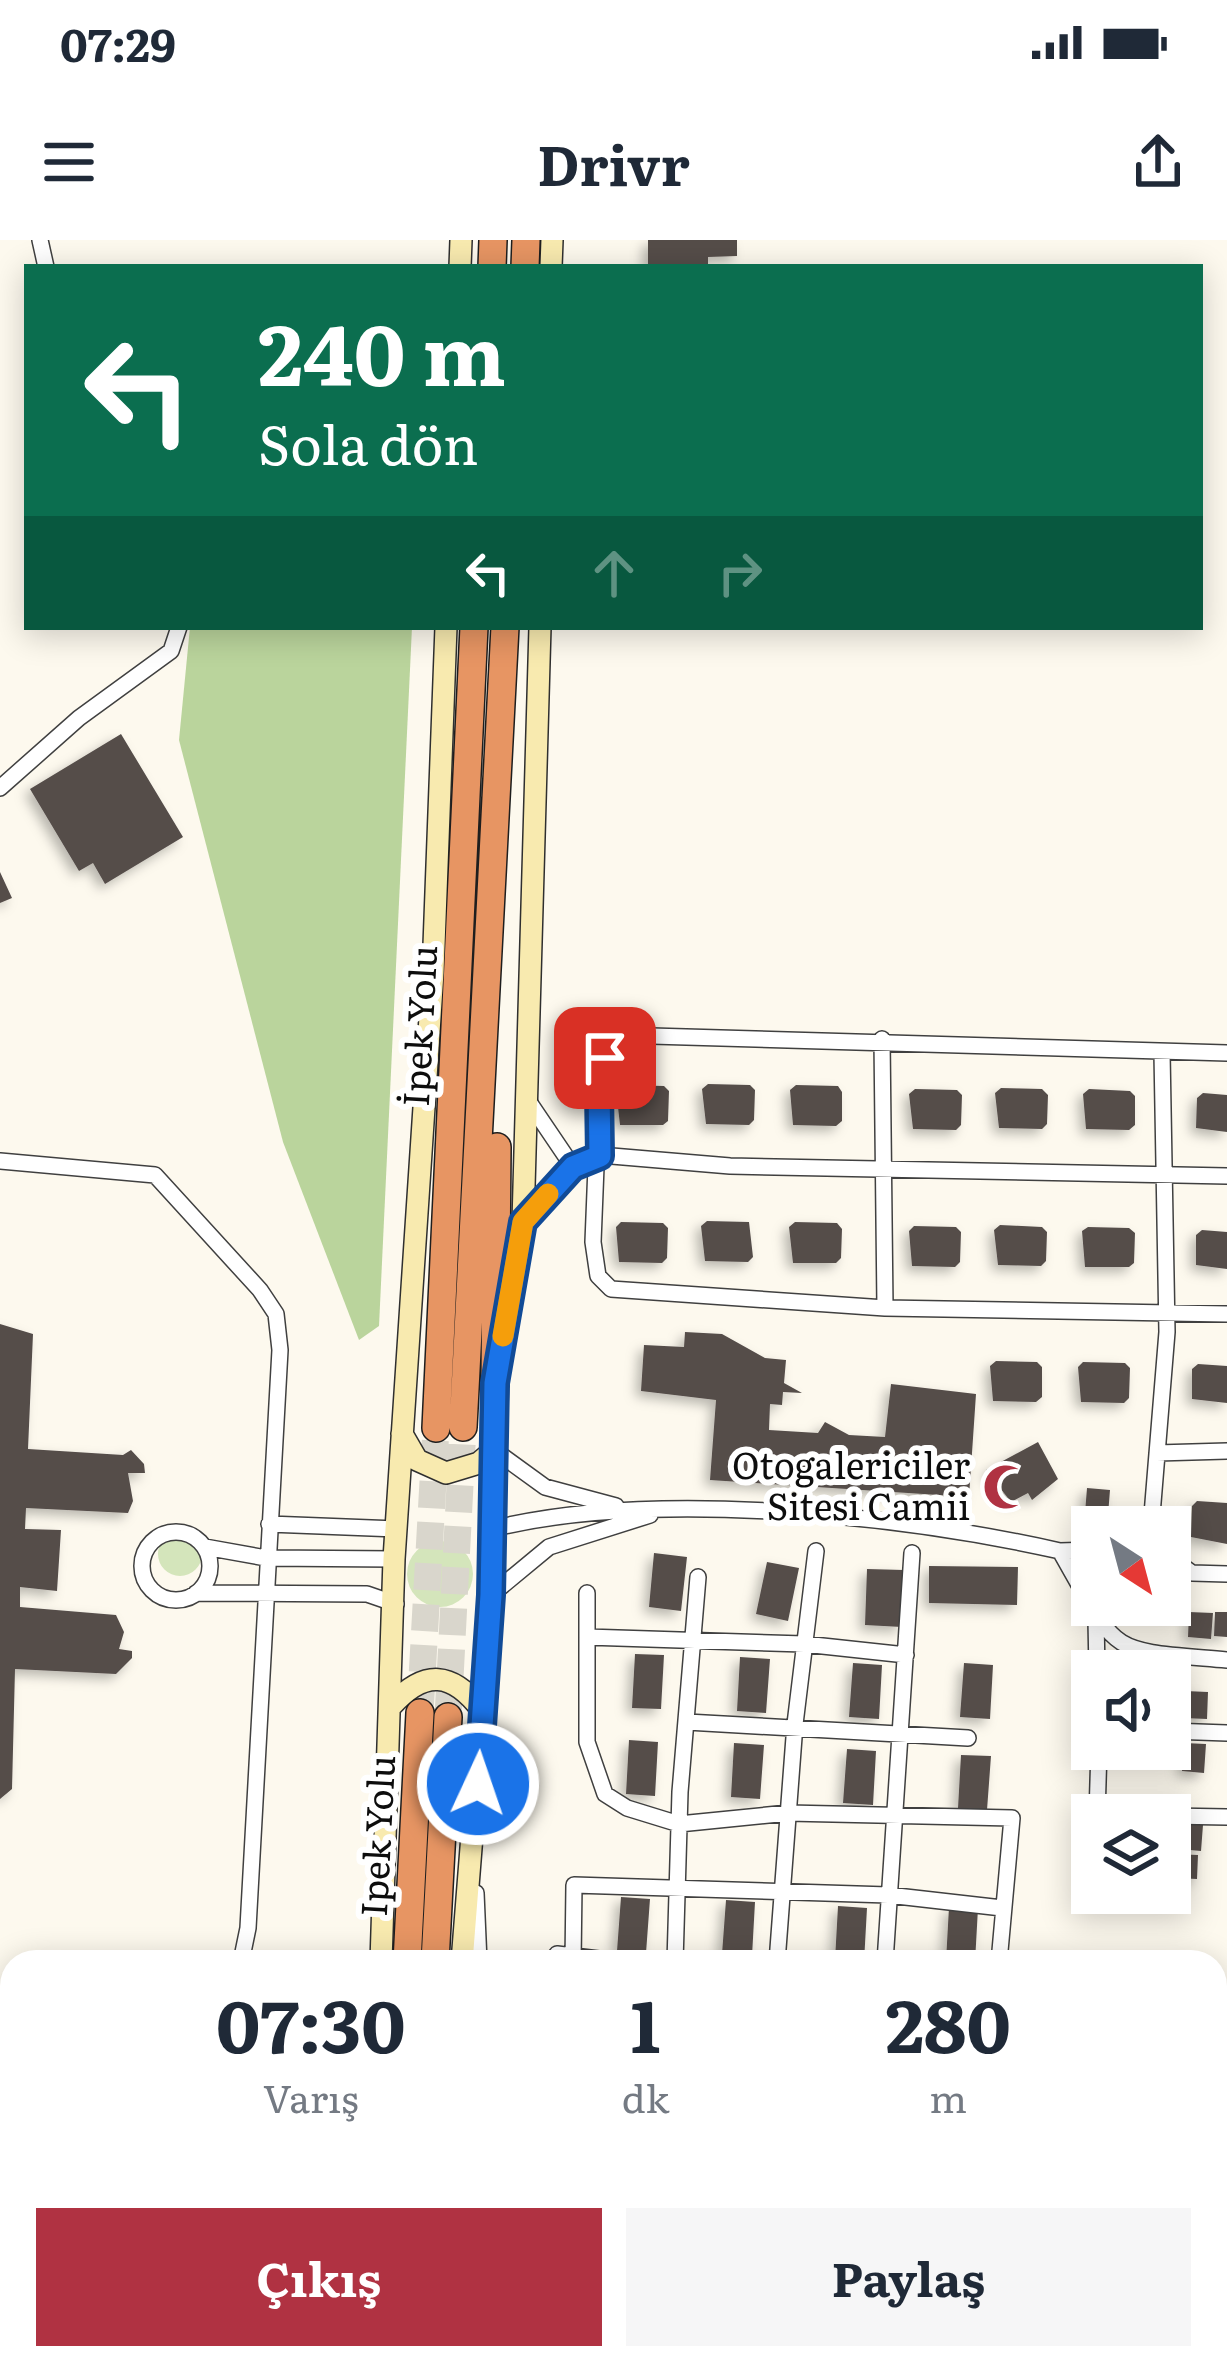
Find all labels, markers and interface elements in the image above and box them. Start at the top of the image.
text: 07:29 [60,9,176,76]
text: Drivr [537,122,690,203]
icon: menu [36,129,102,195]
icon: share [1125,129,1191,195]
text: 240 m [258,287,506,412]
icon: left [60,312,216,468]
text: Sola dön [258,401,478,482]
icon: left [455,540,521,606]
icon: ahead [581,540,647,606]
icon: right [707,540,773,606]
street label: İpek Yolu [387,944,448,1108]
pin [554,1007,656,1109]
icon: arrive [572,1025,638,1091]
place label: Otogalericiler Sitesi Camii [732,1437,970,1531]
mosque icon: Otogalericiler Sitesi Camii [981,1462,1031,1512]
north arrow [1071,1506,1191,1626]
map controls [1071,1506,1191,1914]
button: sound [1071,1650,1191,1770]
position arrow [415,1721,541,1847]
street label: Ipek Yolu [345,1754,406,1918]
button: layers [1071,1794,1191,1914]
text: 07:30 [216,1968,406,2075]
text: 1 [631,1968,660,2075]
text: 280 [885,1968,1011,2075]
text: Varış [263,2067,359,2125]
text: dk [622,2067,669,2125]
text: m [929,2067,967,2125]
button: Çıkış [36,2208,602,2346]
button: Paylaş [626,2208,1191,2346]

